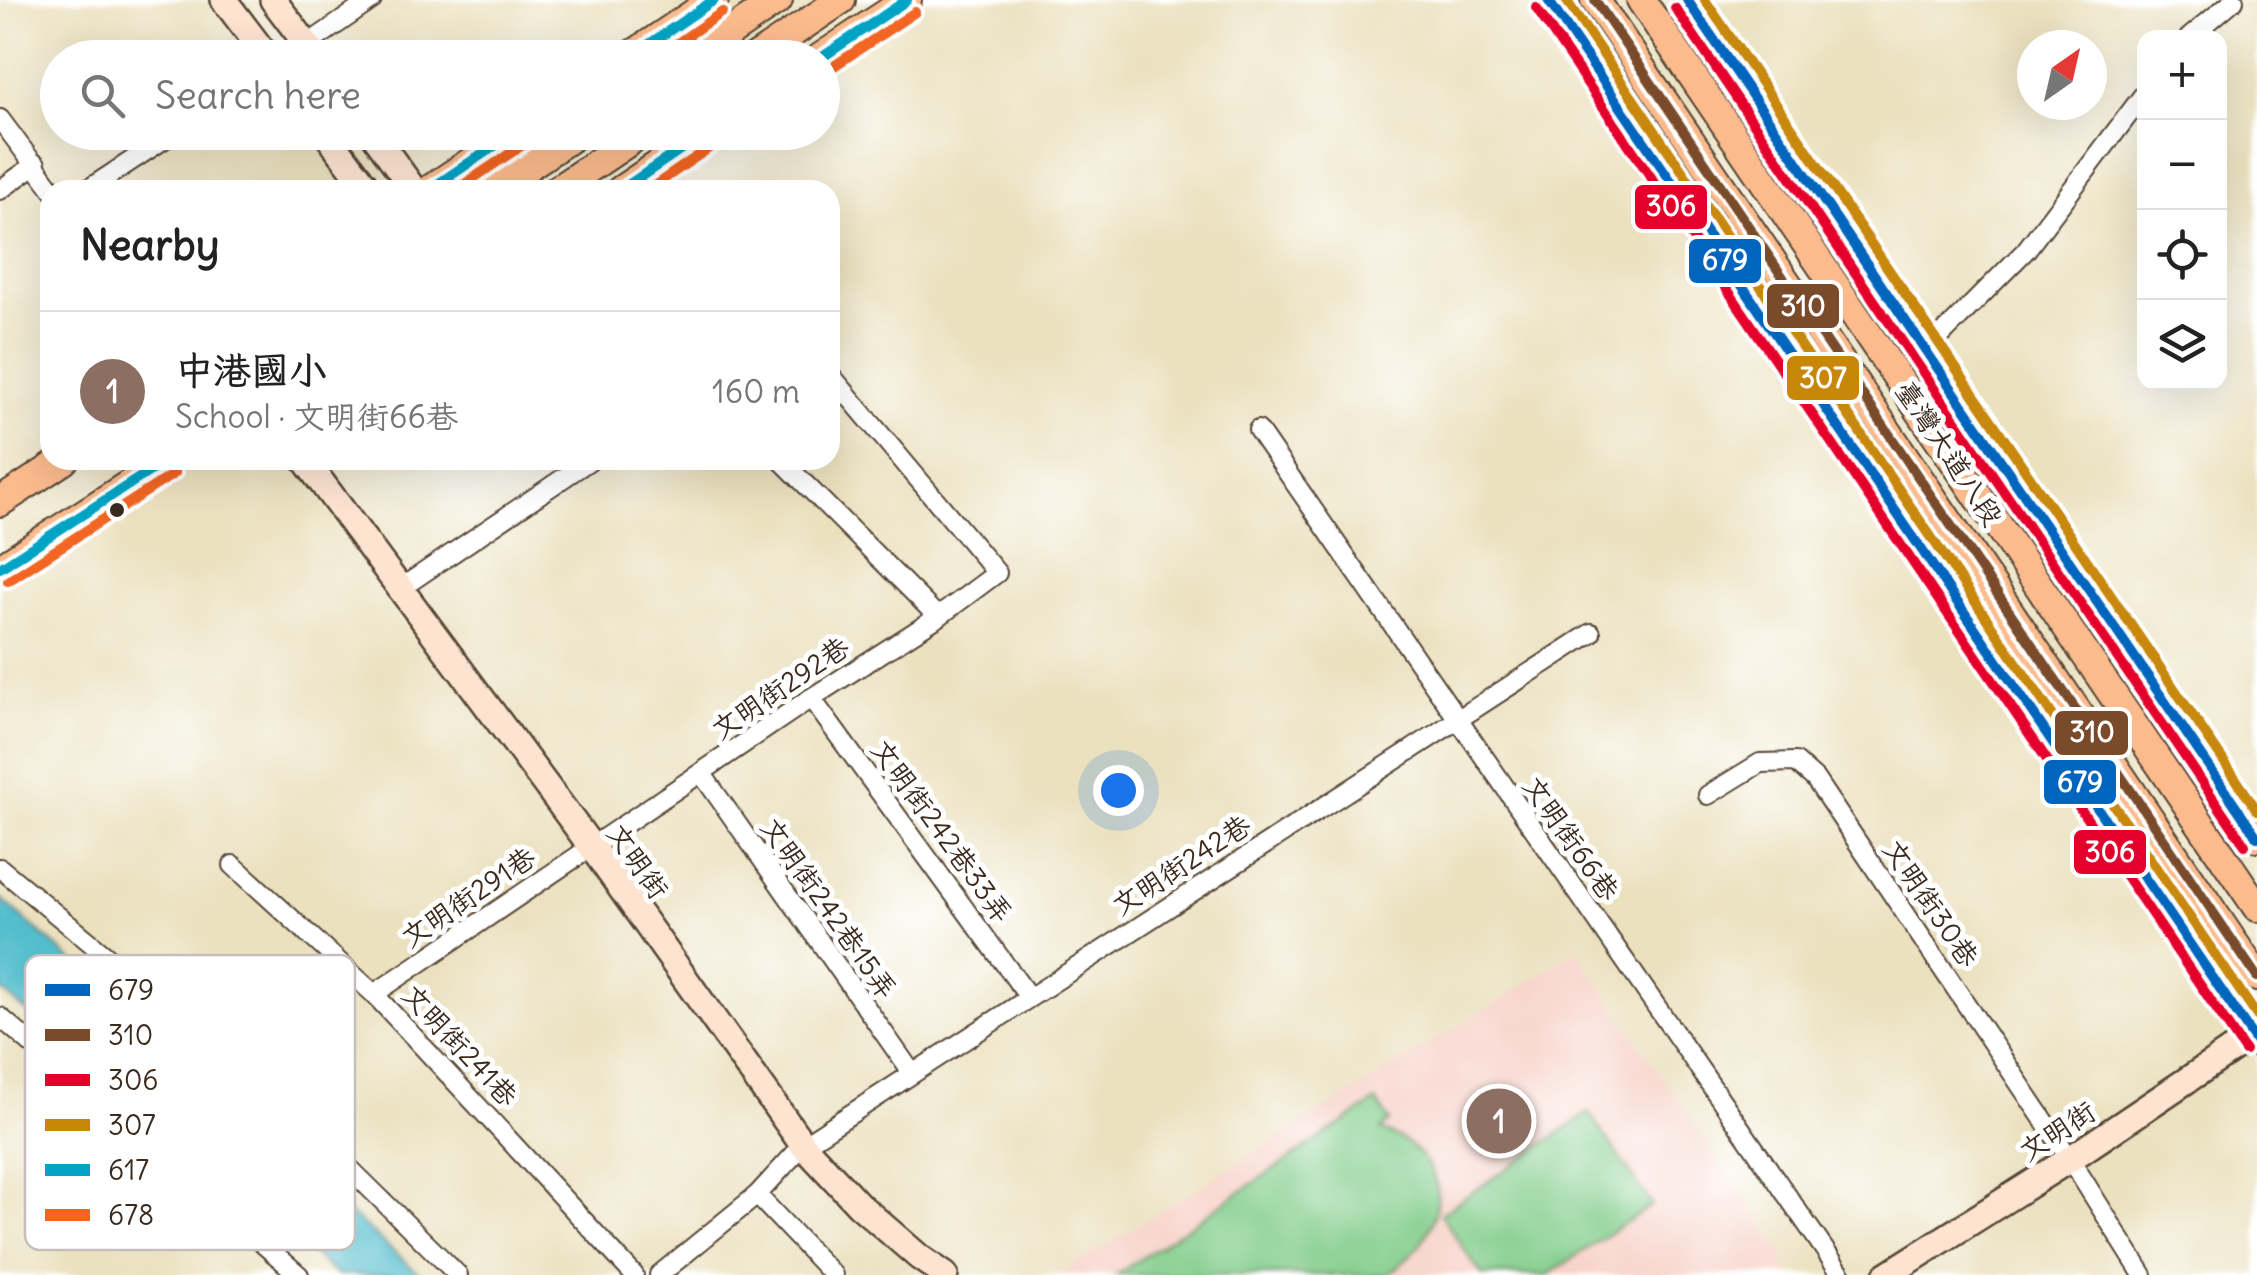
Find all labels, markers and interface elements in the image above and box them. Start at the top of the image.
north arrow [2017,30,2107,120]
map controls [2137,30,2227,390]
button: + [2137,30,2227,120]
search box [40,40,840,150]
icon: search [75,68,130,123]
text: Search here [155,72,361,119]
button: − [2137,120,2227,210]
line badge: 306 [1633,183,1709,231]
text: 306 [1646,188,1696,224]
button: locate [2137,210,2227,300]
text: Nearby [80,219,219,271]
line badge: 679 [1687,237,1763,285]
text: 679 [1702,242,1748,278]
line badge: 310 [1765,282,1841,330]
text: 310 [1780,288,1826,324]
button: layers [2137,300,2227,390]
text: 中港國小 [175,347,327,394]
line badge: 307 [1785,354,1861,402]
text: 307 [1799,360,1847,396]
text: 1 [106,371,119,412]
text: 160 m [712,371,800,412]
street label: 臺灣大道八段 [1887,373,2011,533]
text: School · 文明街66巷 [175,396,458,437]
unlabelled marker [107,500,127,520]
street label: 文明街292巷 [704,628,857,747]
line badge: 310 [2053,709,2130,757]
text: 310 [2069,714,2115,750]
street label: 文明街242巷33弄 [863,732,1021,930]
line badge: 679 [2042,758,2118,806]
text: 679 [2057,764,2103,800]
your location [1093,765,1144,816]
street label: 文明街66巷 [1515,769,1628,908]
street label: 文明街242巷 [1105,806,1258,923]
street label: 文明街242巷15弄 [753,810,905,1006]
street label: 文明街 [599,816,677,906]
line badge: 306 [2072,828,2148,876]
street label: 文明街30巷 [1875,832,1987,975]
text: 306 [2085,834,2135,870]
street label: 文明街291巷 [394,838,543,955]
legend [25,955,355,1250]
text: 679 [108,972,154,1008]
street label: 文明街241巷 [394,976,526,1114]
text: 310 [108,1017,153,1053]
text: 306 [108,1062,158,1098]
pin: 1 [1466,1084,1532,1158]
street label: 文明街 [2012,1093,2102,1169]
text: 307 [108,1107,156,1143]
text: 617 [108,1152,149,1188]
text: 678 [108,1197,154,1233]

